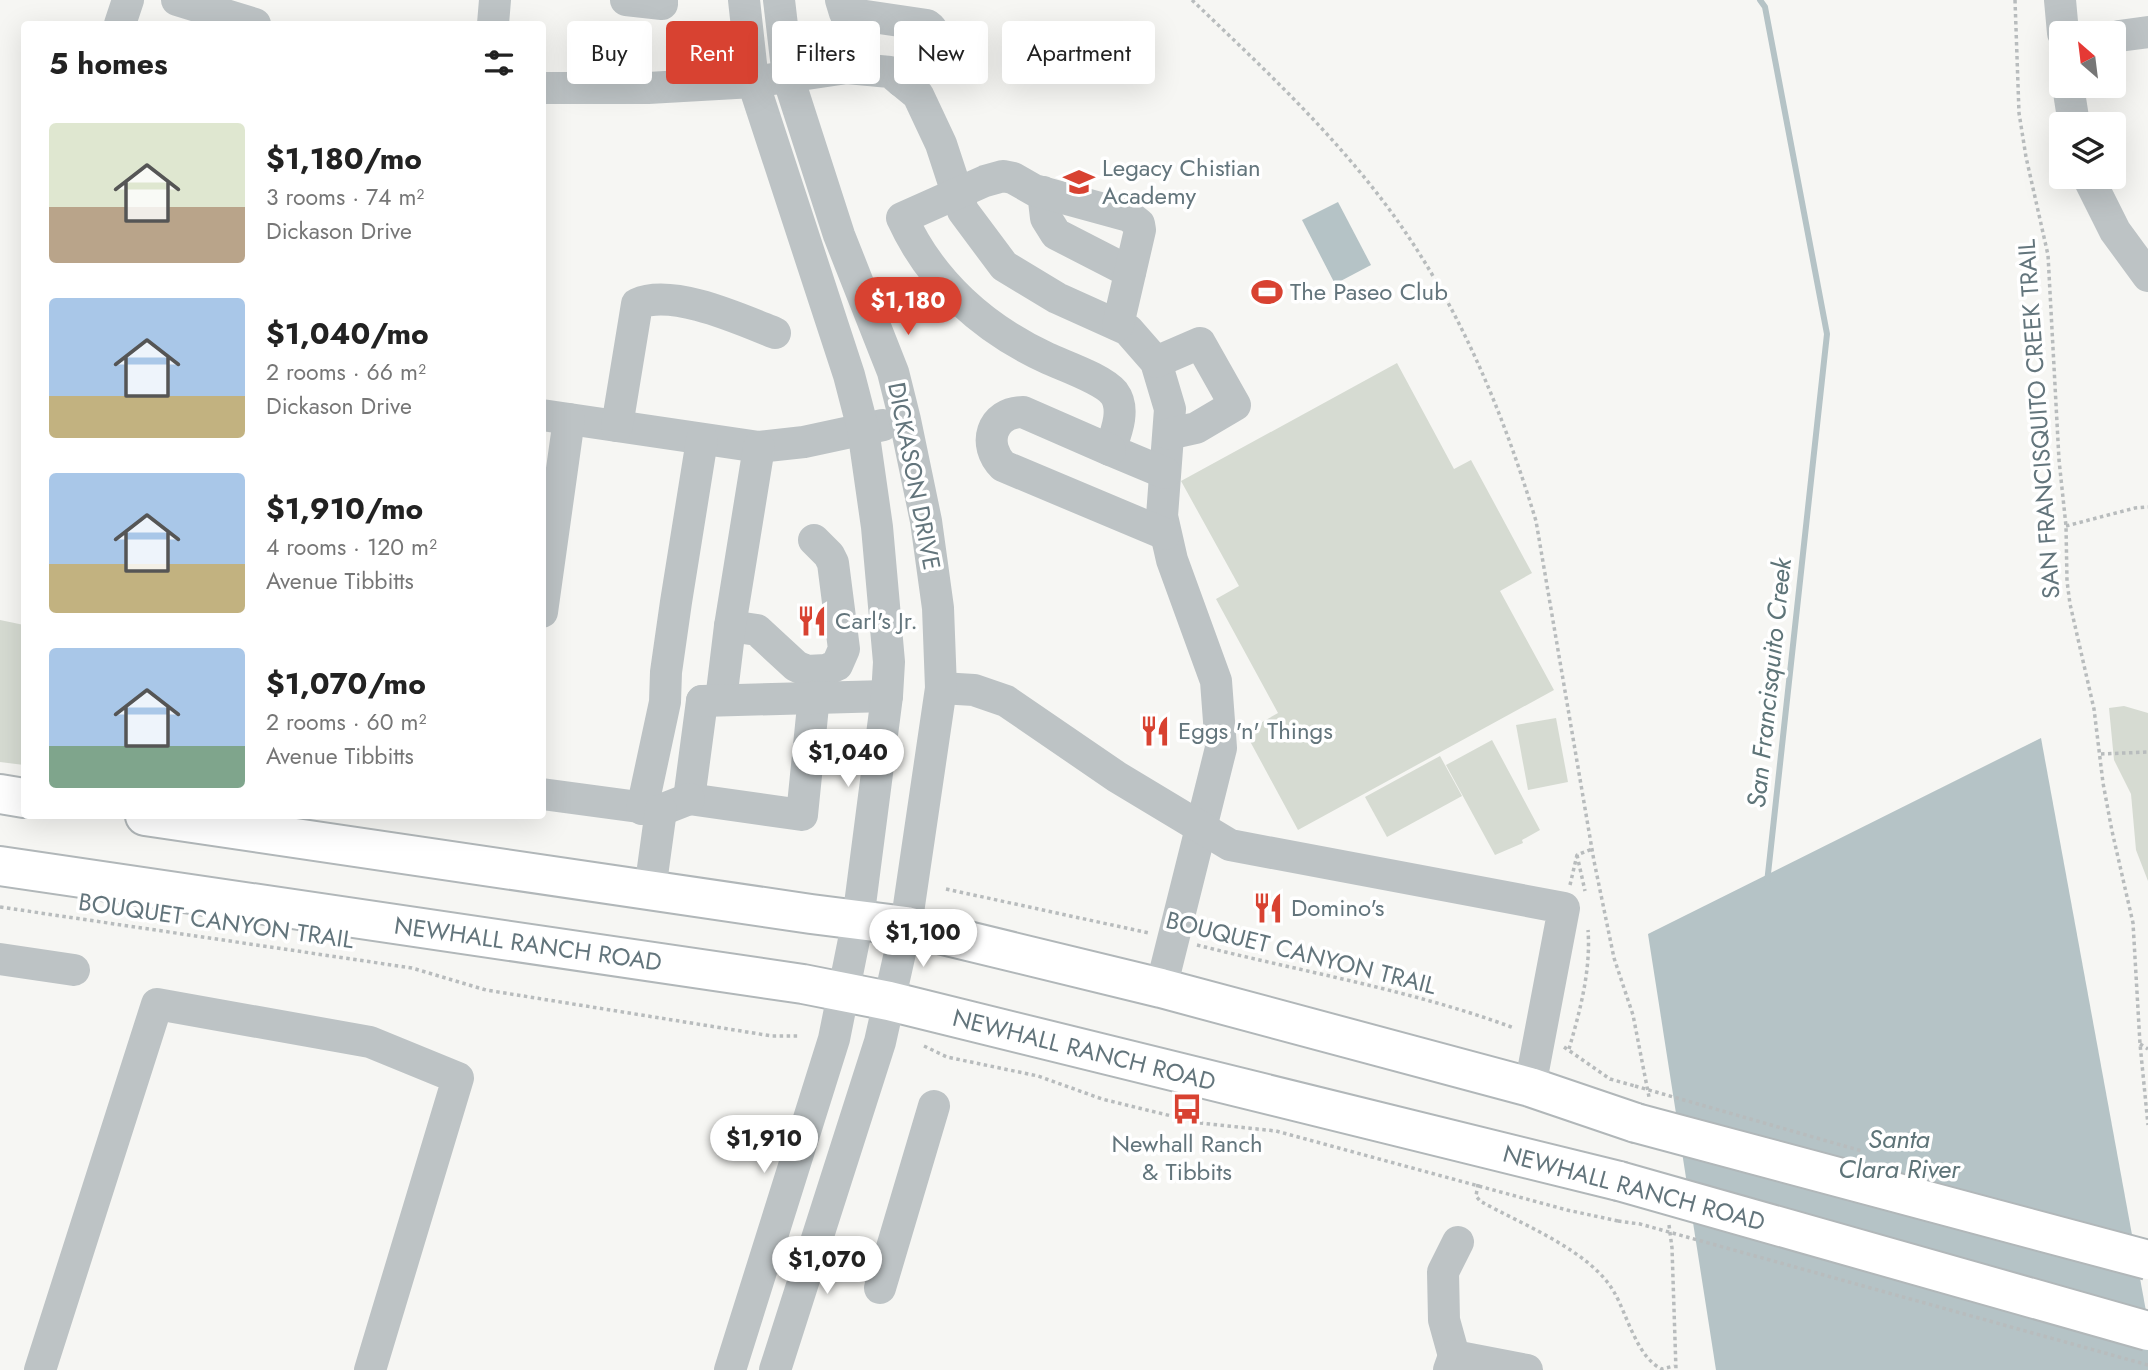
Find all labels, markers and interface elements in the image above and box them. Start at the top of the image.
chip: Buy [567,21,652,84]
chip: Rent [666,21,758,84]
chip: Filters [772,21,880,84]
chip: New [894,21,988,84]
chip: Apartment [1002,21,1155,84]
north arrow [2049,21,2126,98]
map controls [2049,21,2126,189]
text: 5 homes [49,42,168,85]
icon: filters [480,44,518,82]
button: layers [2049,112,2126,189]
text: $1,180/mo [266,137,422,180]
place label: Legacy Chistian Academy [1102,150,1261,213]
icon: home [105,151,189,235]
school or university icon: Legacy Chistian Academy [1062,165,1096,199]
text: 3 rooms · 74 m² [266,180,424,214]
text: Dickason Drive [266,214,412,248]
street label: SAN FRANCISQUITO CREEK TRAIL [2008,238,2069,600]
place label: The Paseo Club [1290,274,1448,309]
sports icon: The Paseo Club [1250,275,1284,309]
pin: $1,180 [851,278,965,337]
text: $1,180 [871,283,945,317]
text: $1,040/mo [266,312,429,355]
icon: home [105,326,189,410]
text: 2 rooms · 66 m² [266,355,426,389]
street label: DICKASON DRIVE [879,379,950,573]
text: Dickason Drive [266,389,412,423]
text: $1,910/mo [266,487,423,530]
icon: home [105,501,189,585]
text: 4 rooms · 120 m² [266,530,437,564]
water label: San Francisquito Creek [1737,554,1801,810]
text: Avenue Tibbitts [266,564,414,598]
place label: Carl's Jr. [835,603,918,638]
restaurant icon: Carl's Jr. [795,604,829,638]
text: $1,070/mo [266,662,426,705]
icon: home [105,676,189,760]
text: 2 rooms · 60 m² [266,705,426,739]
place label: Eggs 'n' Things [1178,713,1333,748]
restaurant icon: Eggs 'n' Things [1138,714,1172,748]
pin: $1,040 [791,730,905,789]
text: $1,040 [808,735,888,769]
text: Avenue Tibbitts [266,739,414,773]
street label: BOUQUET CANYON TRAIL [76,884,356,957]
place label: Domino's [1291,890,1384,925]
restaurant icon: Domino's [1251,891,1285,925]
street label: BOUQUET CANYON TRAIL [1162,902,1440,1003]
street label: NEWHALL RANCH ROAD [392,907,664,980]
pin: $1,100 [866,909,980,969]
text: $1,100 [885,915,961,949]
street label: NEWHALL RANCH ROAD [949,1000,1219,1099]
bus stop icon: Newhall Ranch & Tibbits [1170,1092,1204,1126]
pin: $1,910 [707,1116,821,1175]
water label: Santa Clara River [1838,1120,1961,1188]
text: $1,910 [726,1121,802,1155]
place label: Newhall Ranch & Tibbits [1112,1126,1262,1189]
street label: NEWHALL RANCH ROAD [1499,1136,1769,1239]
pin: $1,070 [770,1236,884,1296]
text: $1,070 [788,1242,866,1276]

